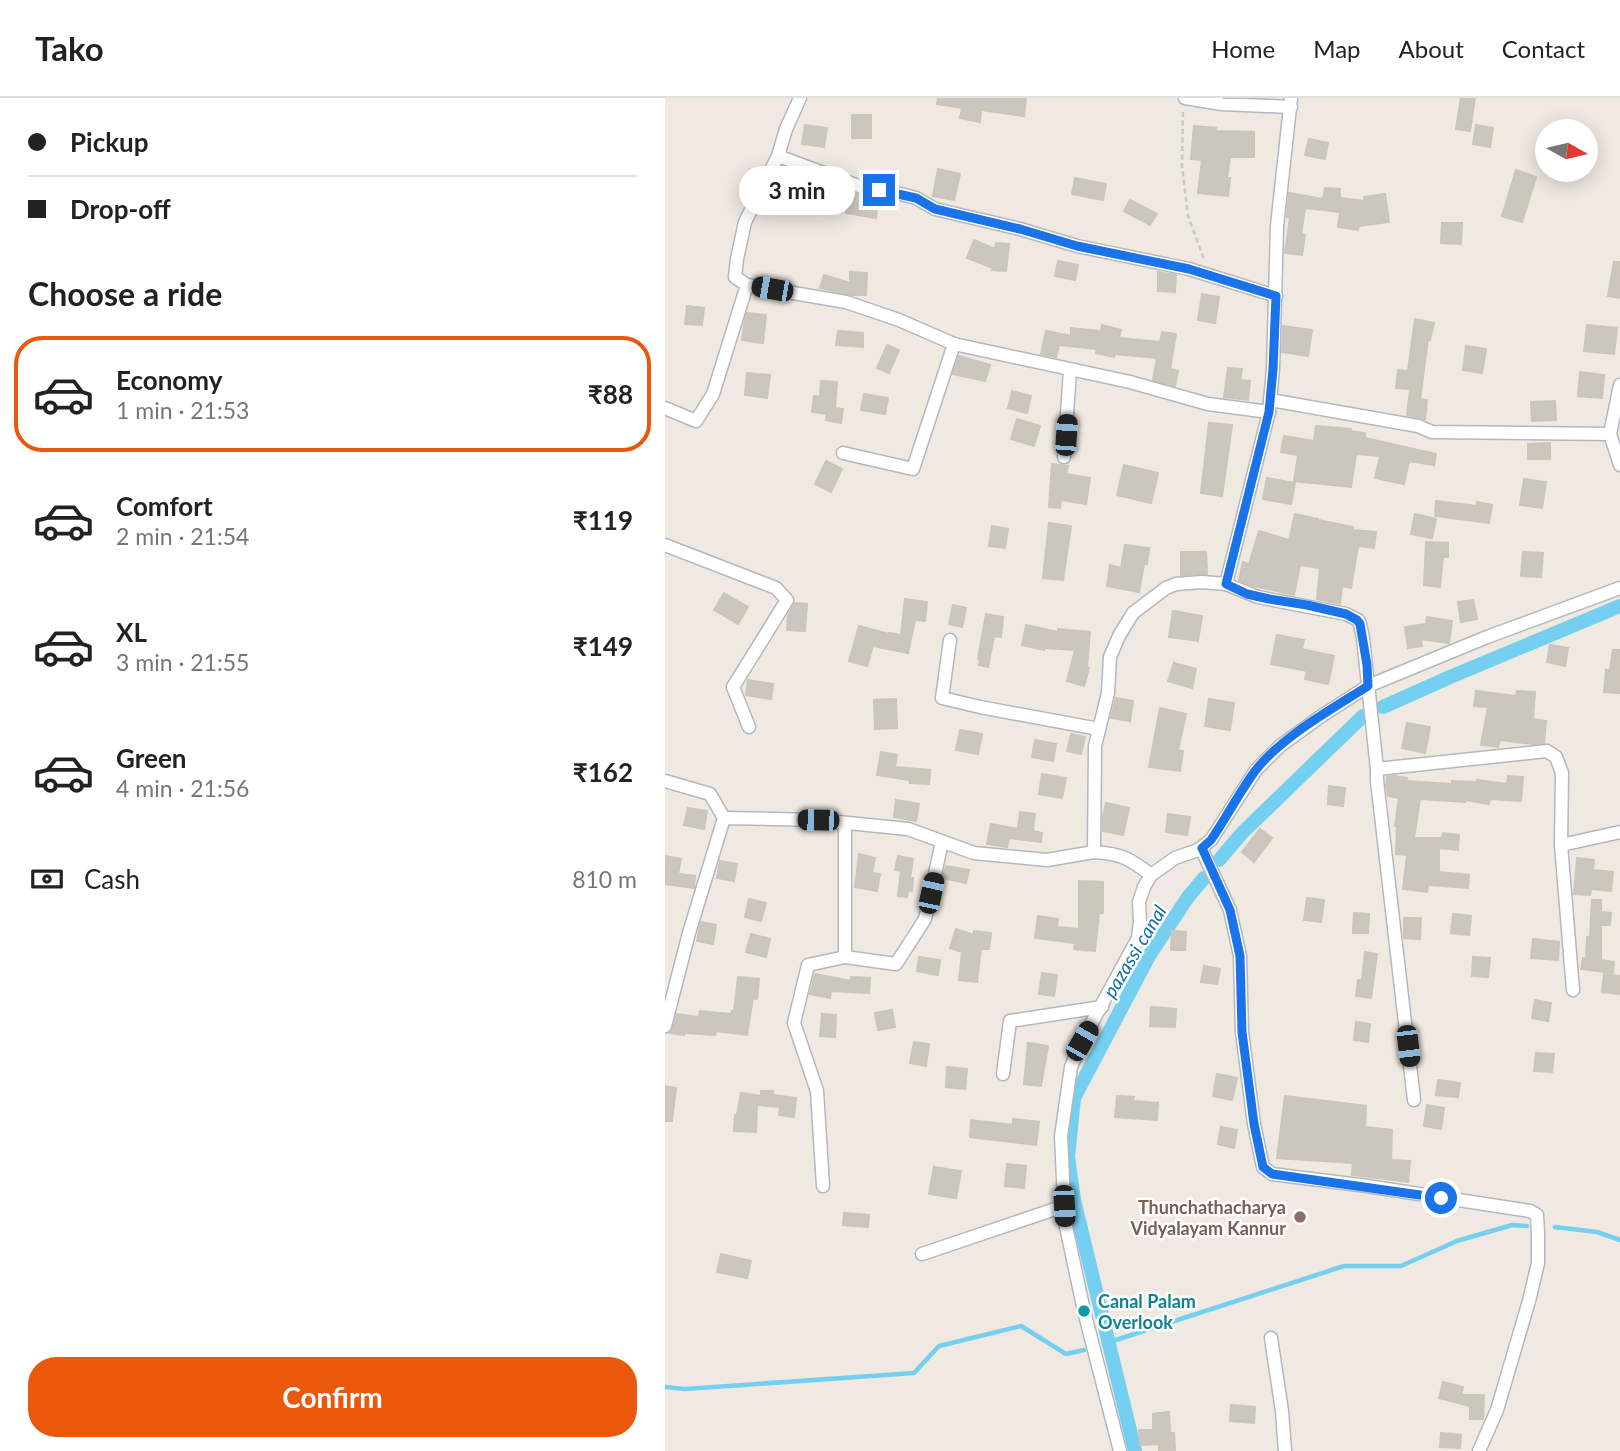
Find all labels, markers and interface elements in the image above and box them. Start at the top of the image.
text: Tako [35,28,104,68]
text: Home [1211,34,1275,63]
text: Map [1313,34,1361,63]
text: About [1399,34,1464,63]
text: Contact [1502,34,1585,63]
north arrow [1535,119,1598,182]
map controls [1535,119,1598,182]
text: Pickup [70,126,149,158]
callout: 3 min [739,166,855,214]
route end [863,174,895,206]
text: 3 min [768,176,826,204]
text: Drop-off [70,193,171,225]
text: Choose a ride [28,274,222,313]
car [750,275,795,303]
icon: car [32,363,95,426]
text: Economy [116,364,222,396]
text: ₹88 [588,378,633,410]
text: 1 min · 21:53 [116,396,249,424]
car [1055,413,1078,457]
icon: car [32,489,95,552]
text: Comfort [116,490,213,522]
text: ₹119 [573,504,633,536]
text: 2 min · 21:54 [116,522,249,550]
icon: car [32,615,95,678]
text: XL [116,616,147,648]
text: ₹149 [573,630,633,662]
text: 3 min · 21:55 [116,648,249,676]
icon: car [32,741,95,804]
text: Green [116,742,186,774]
text: ₹162 [573,756,633,788]
text: 4 min · 21:56 [116,774,249,802]
car [797,809,840,831]
icon: cash [28,860,66,898]
text: Cash [84,863,140,895]
text: 810 m [572,865,637,893]
car [917,870,946,916]
water label: pazassi canal [1097,901,1171,1001]
car [1063,1018,1102,1064]
car [1396,1024,1421,1068]
route start [1425,1182,1457,1214]
car [1053,1184,1076,1228]
place label: Thunchathacharya Vidyalayam Kannur [1129,1196,1286,1239]
marker: Thunchathacharya Vidyalayam Kannur [1292,1209,1308,1225]
place label: Canal Palam Overlook [1098,1290,1196,1333]
marker: Canal Palam Overlook [1076,1303,1092,1319]
button: Confirm [28,1357,637,1437]

